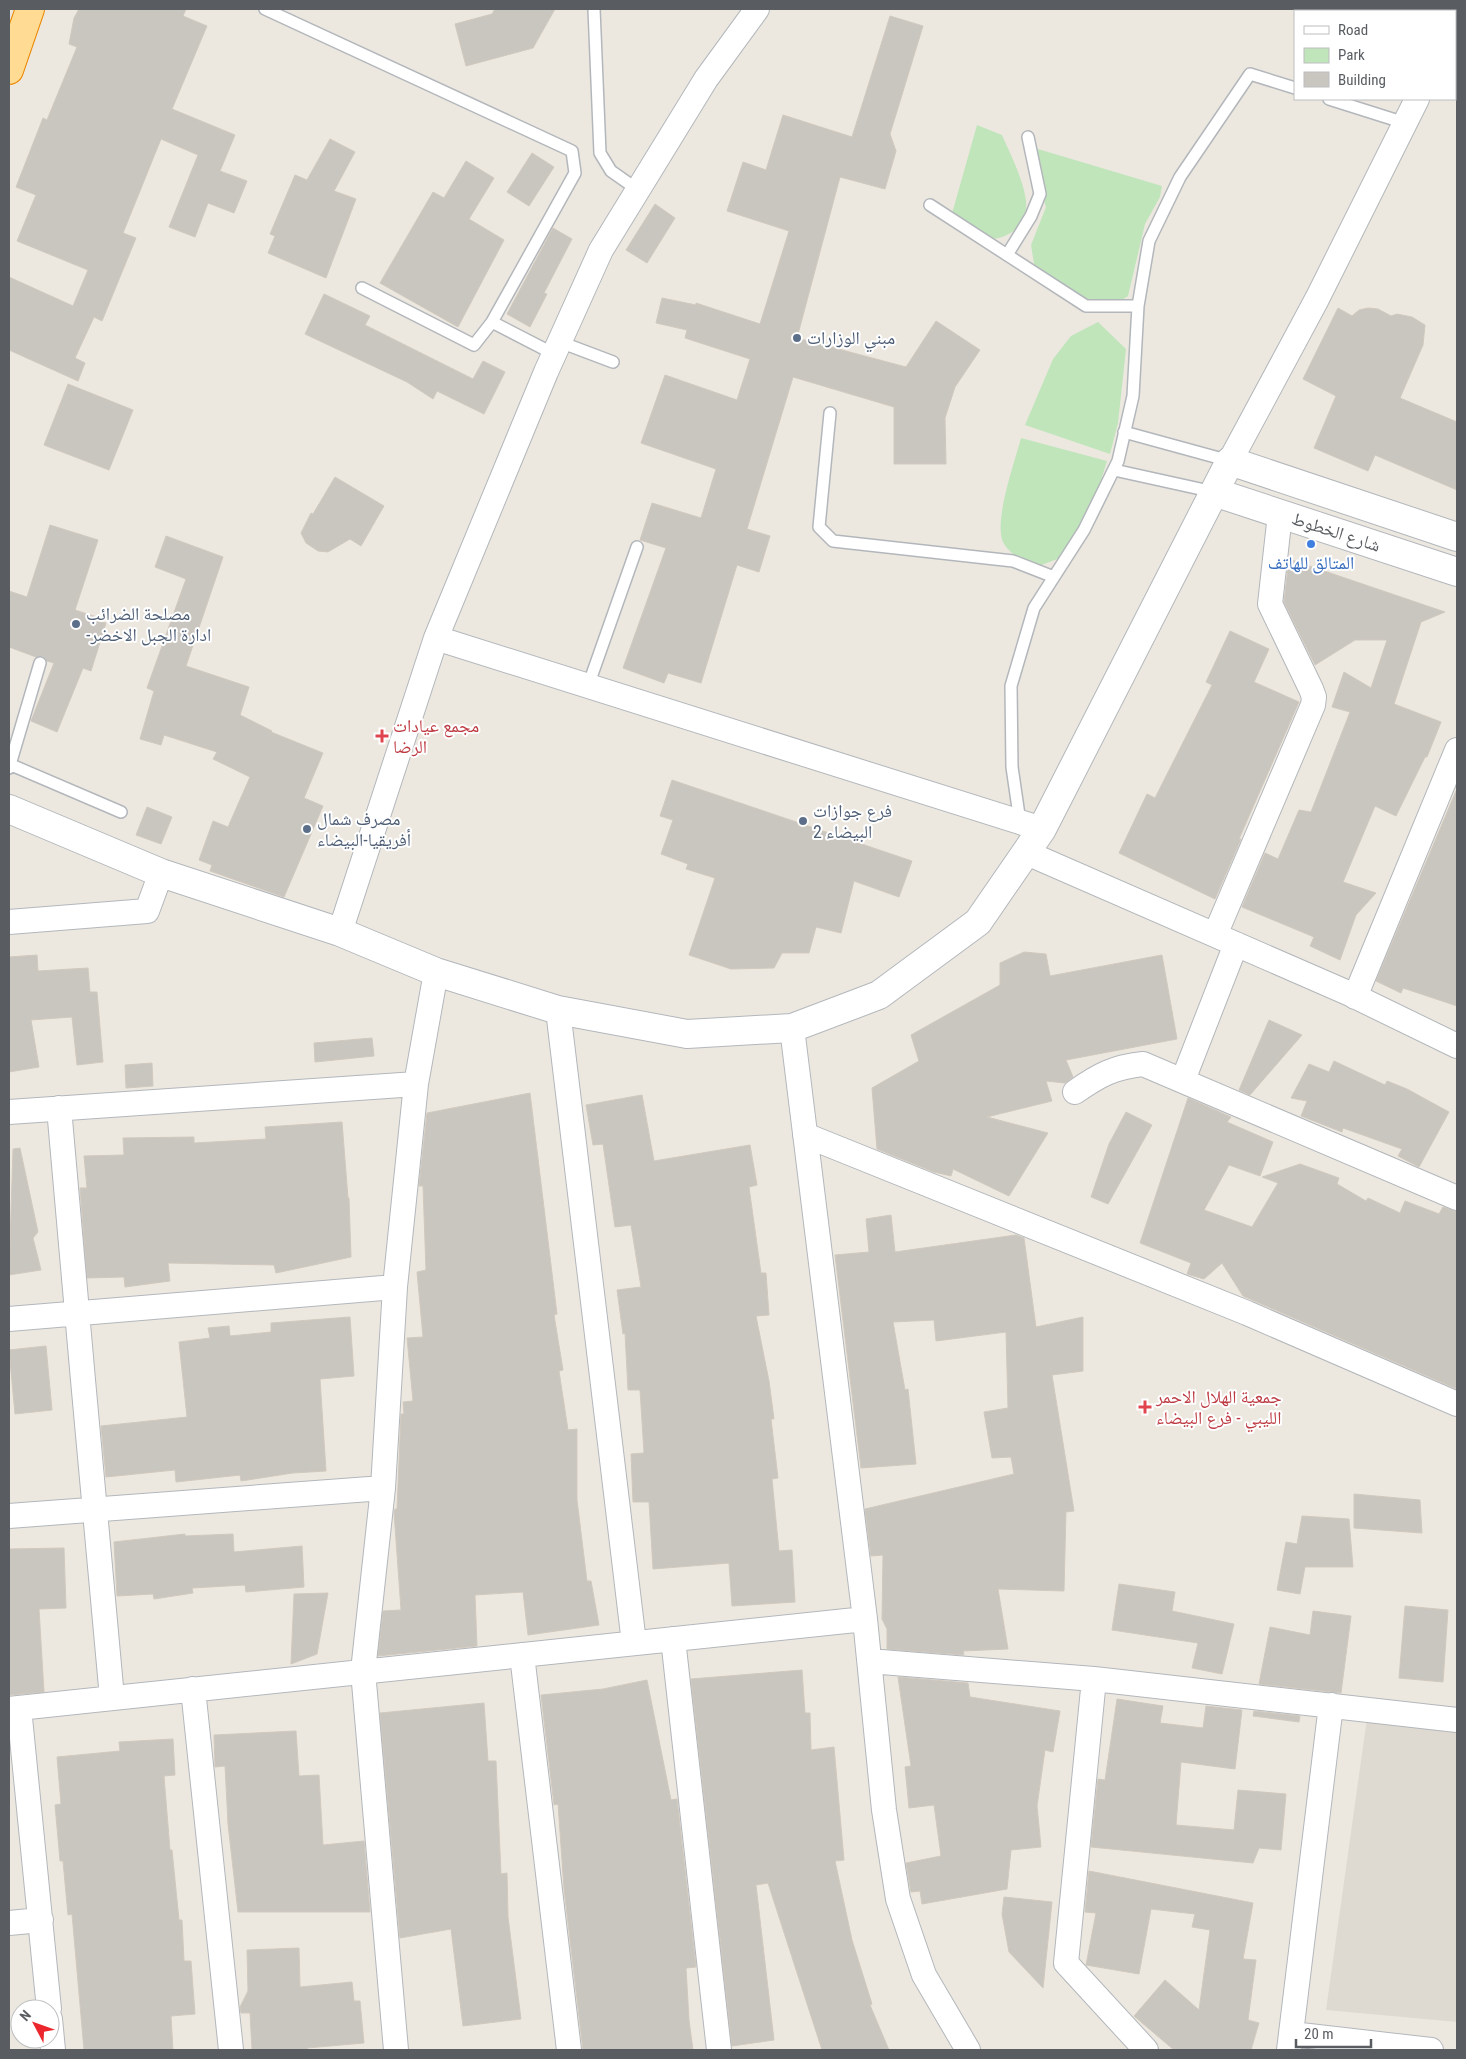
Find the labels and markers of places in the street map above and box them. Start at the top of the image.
place label: مبني الوزارات [807,327,895,353]
marker: مبني الوزارات [791,332,803,344]
marker: المتالق للهاتف [1305,538,1317,550]
place label: المتالق للهاتف [1268,552,1354,574]
place label: مصلحة الضرائب -ادارة الجبل الاخضر [86,603,211,646]
marker: مصلحة الضرائب -ادارة الجبل الاخضر [70,618,82,630]
place label: مجمع عيادات الرضا [393,715,479,757]
marker: مجمع عيادات الرضا [375,729,389,743]
place label: فرع جوازات البيضاء 2 [813,800,892,843]
place label: مصرف شمال أفريقيا-البيضاء [317,808,411,851]
marker: فرع جوازات البيضاء 2 [797,815,809,827]
marker: مصرف شمال أفريقيا-البيضاء [301,823,313,835]
place label: جمعية الهلال الاحمر الليبي - فرع البيضاء [1155,1386,1282,1433]
marker: جمعية الهلال الاحمر الليبي - فرع البيضاء [1138,1400,1152,1414]

